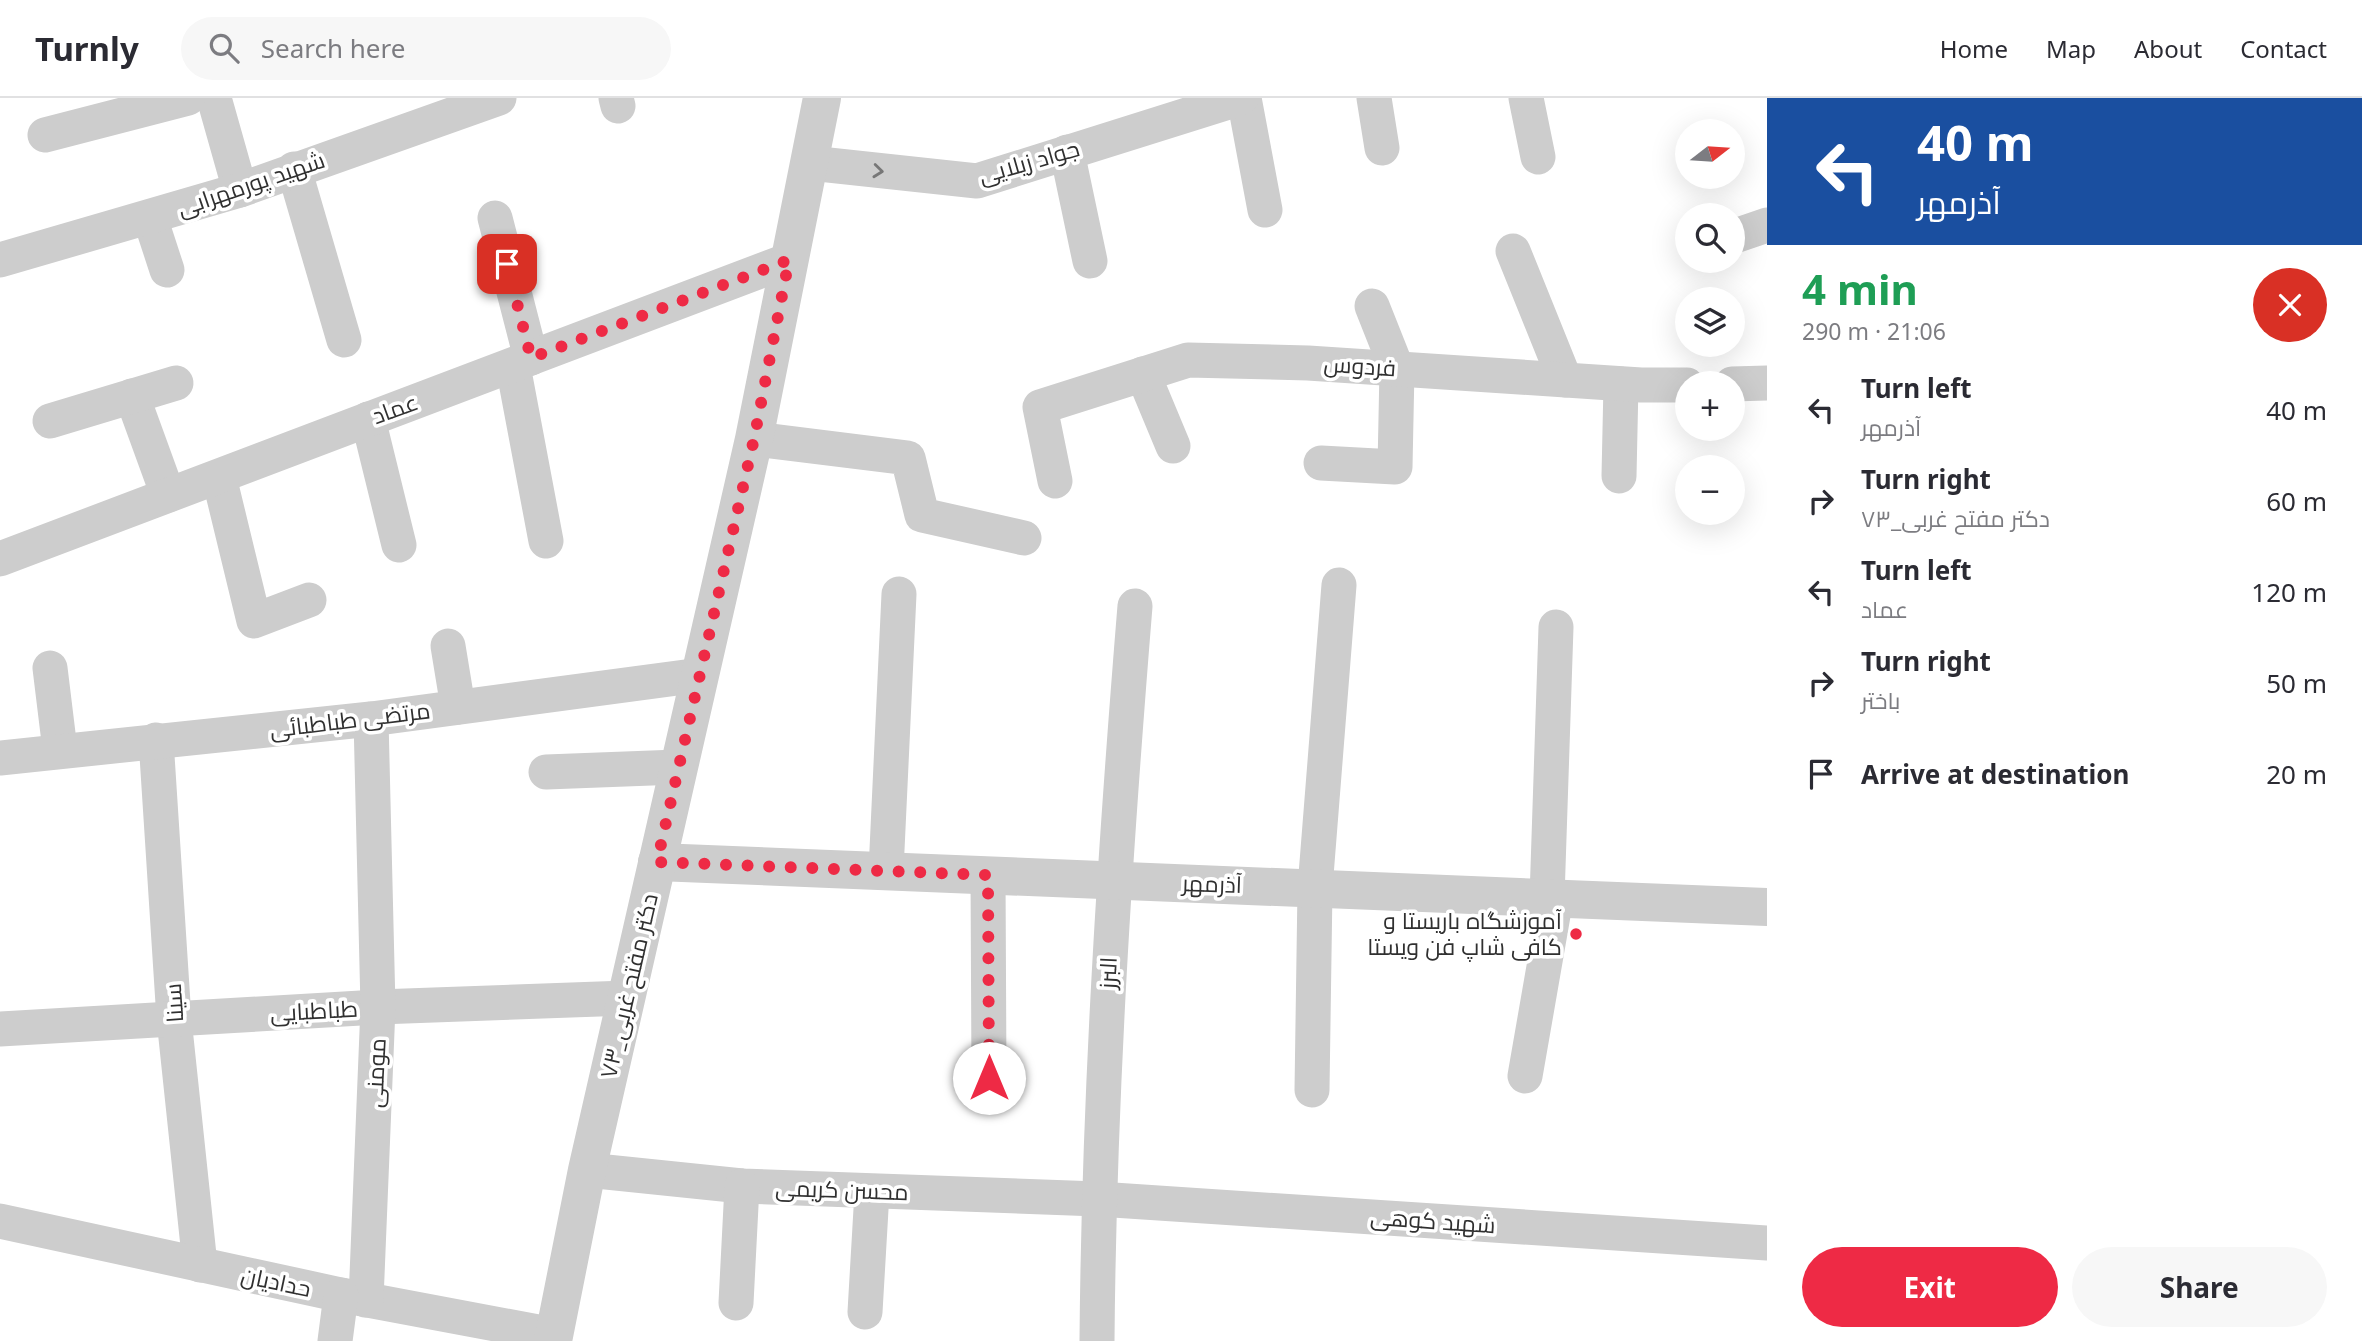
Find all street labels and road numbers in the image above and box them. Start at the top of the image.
street label: جواد زیلایی [975,131,1083,191]
street label: شهید پورمهرابی [173,143,329,223]
street label: فردوس [1323,347,1397,383]
street label: عماد [367,385,422,431]
street label: مرتضی طباطبائی [268,693,432,745]
street label: آذرمهر [1179,866,1243,900]
street label: ۷۳_دکتر مفتح غربی [591,890,666,1082]
street label: البرز [1090,956,1124,992]
street label: سینا [156,982,190,1024]
street label: طباطبایی [269,992,359,1028]
street label: مومنی [357,1037,393,1109]
street label: محسن کریمی [775,1171,909,1207]
street label: شهید کوهی [1369,1200,1497,1240]
street label: حدادیان [238,1258,314,1304]

